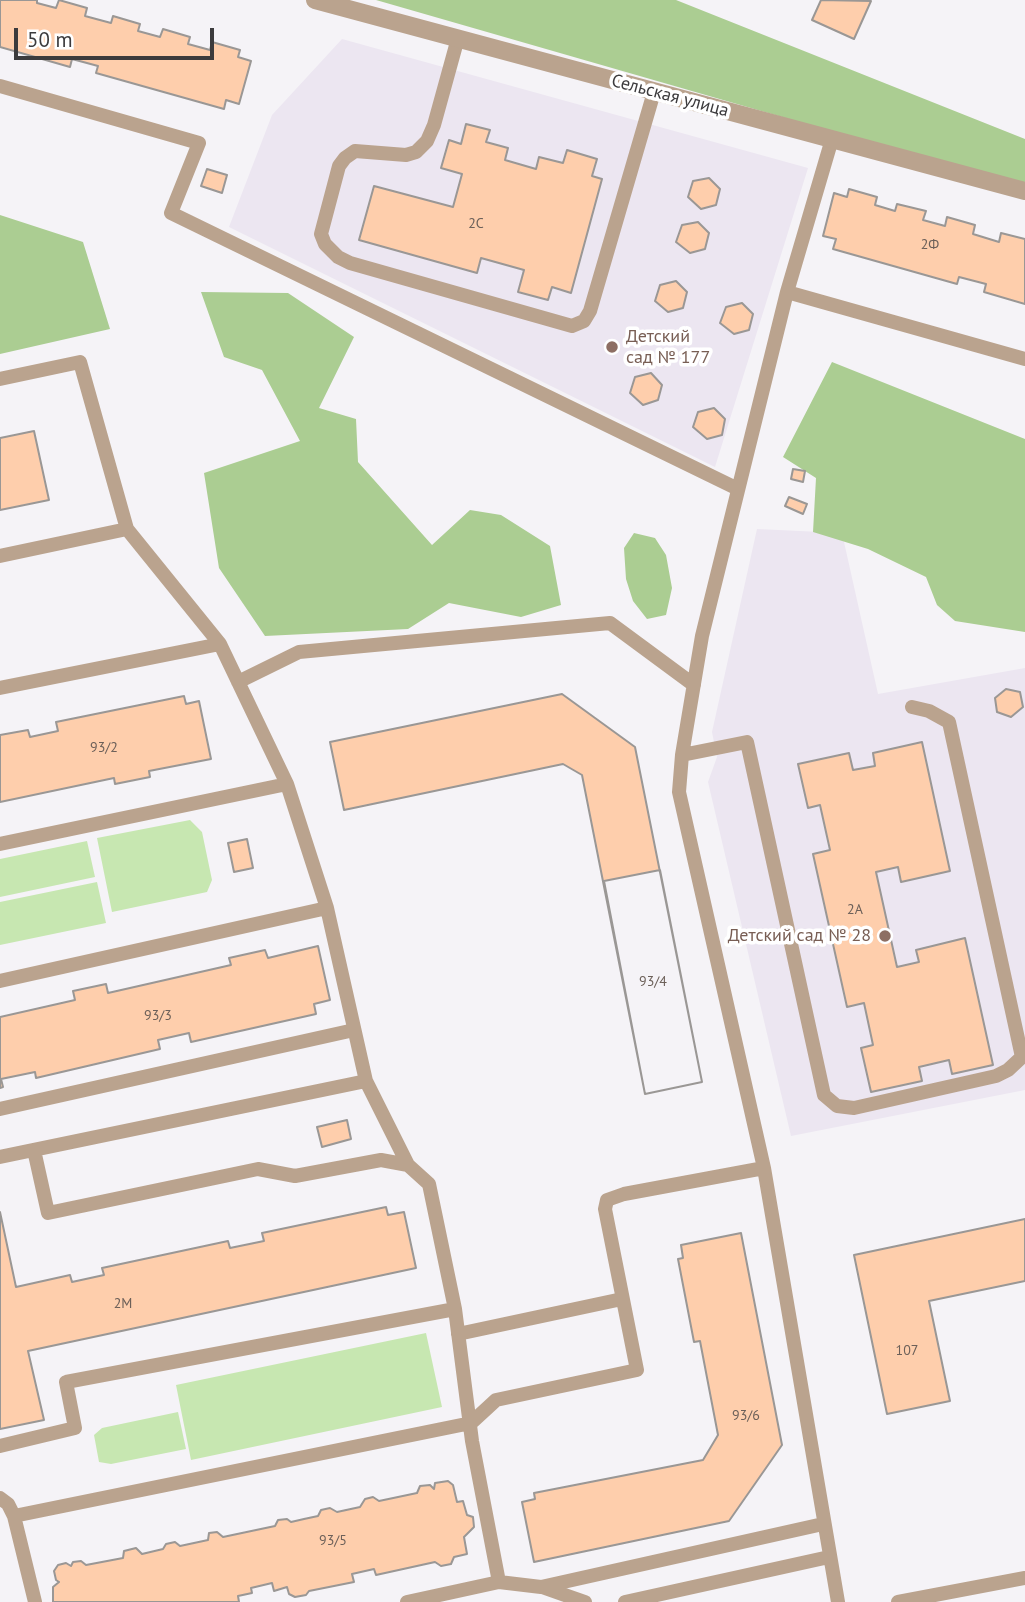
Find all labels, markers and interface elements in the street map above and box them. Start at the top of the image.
scale bar [18,14,217,58]
text: 50 m [27,26,73,53]
street label: Сельская улица [609,70,731,122]
house number: 2С [468,216,484,232]
house number: 2Ф [921,237,939,253]
place label: Детский сад № 177 [626,326,710,368]
marker: Детский сад № 177 [604,339,620,355]
house number: 93/2 [90,740,118,756]
house number: 2А [847,902,863,918]
place label: Детский сад № 28 [728,925,871,947]
marker: Детский сад № 28 [877,928,893,944]
house number: 93/4 [639,974,667,990]
house number: 93/3 [144,1008,172,1024]
house number: 2М [114,1296,132,1312]
house number: 107 [896,1343,918,1359]
house number: 93/6 [732,1408,760,1424]
house number: 93/5 [319,1533,347,1549]

